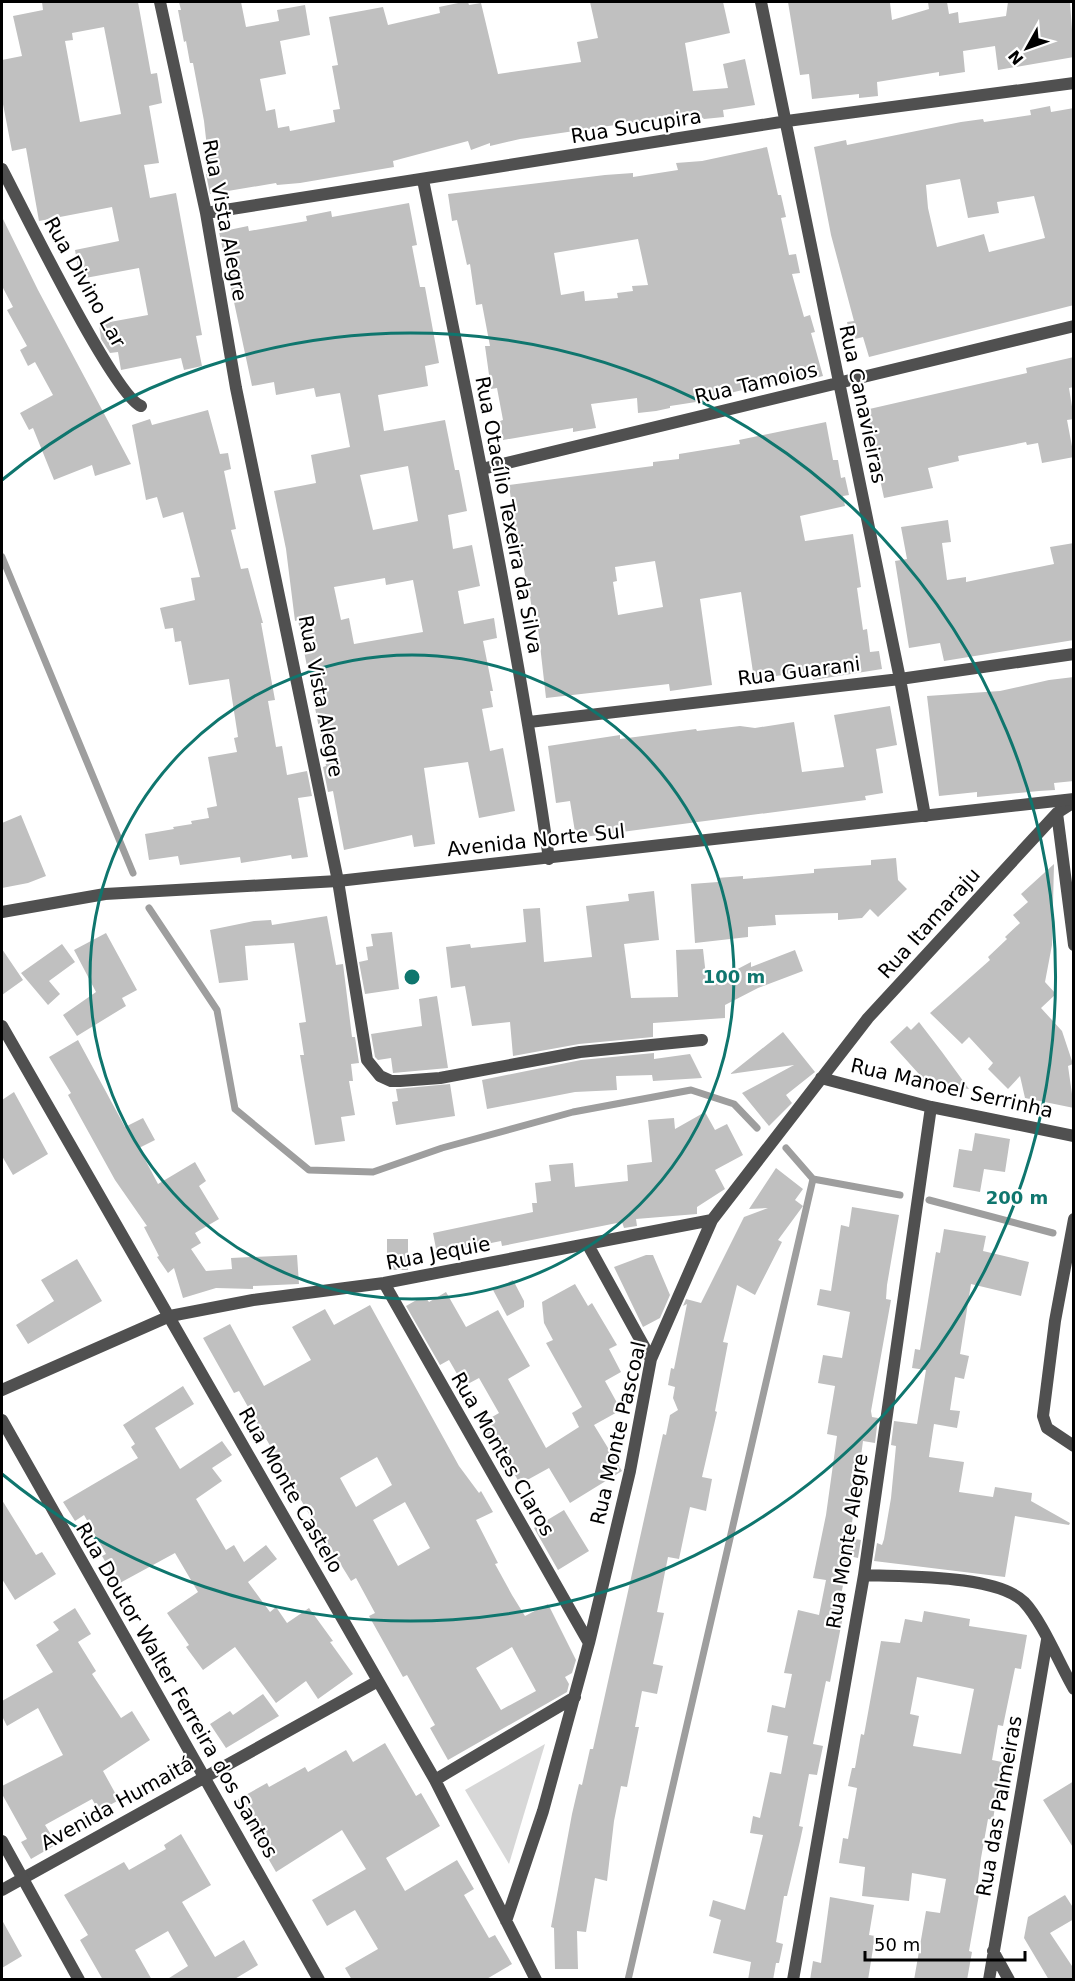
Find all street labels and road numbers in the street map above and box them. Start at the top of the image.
street label: Rua Sucupira [569,104,703,148]
street label: Rua Vista Alegre [198,137,252,303]
street label: Rua Divino Lar [39,213,131,352]
street label: Rua Canavieiras [834,322,892,486]
street label: Rua Tamoios [692,357,820,409]
street label: Rua Otacílio Texeira da Silva [470,374,548,656]
street label: Rua Vista Alegre [294,613,348,779]
street label: Rua Guarani [736,652,862,690]
street label: Avenida Norte Sul [446,819,626,861]
street label: Rua Itamaraju [873,863,985,983]
street label: Rua Manoel Serrinha [848,1053,1056,1123]
street label: Rua Jequie [384,1231,492,1275]
street label: Rua Monte Pascoal [585,1339,651,1527]
street label: Rua Montes Claros [446,1368,560,1540]
street label: Rua Monte Castelo [234,1403,348,1577]
street label: Rua Monte Alegre [821,1452,873,1630]
street label: Rua Doutor Walter Ferreira dos Santos [71,1518,283,1862]
street label: Rua das Palmeiras [971,1714,1027,1898]
street label: Avenida Humaitá [36,1751,198,1855]

